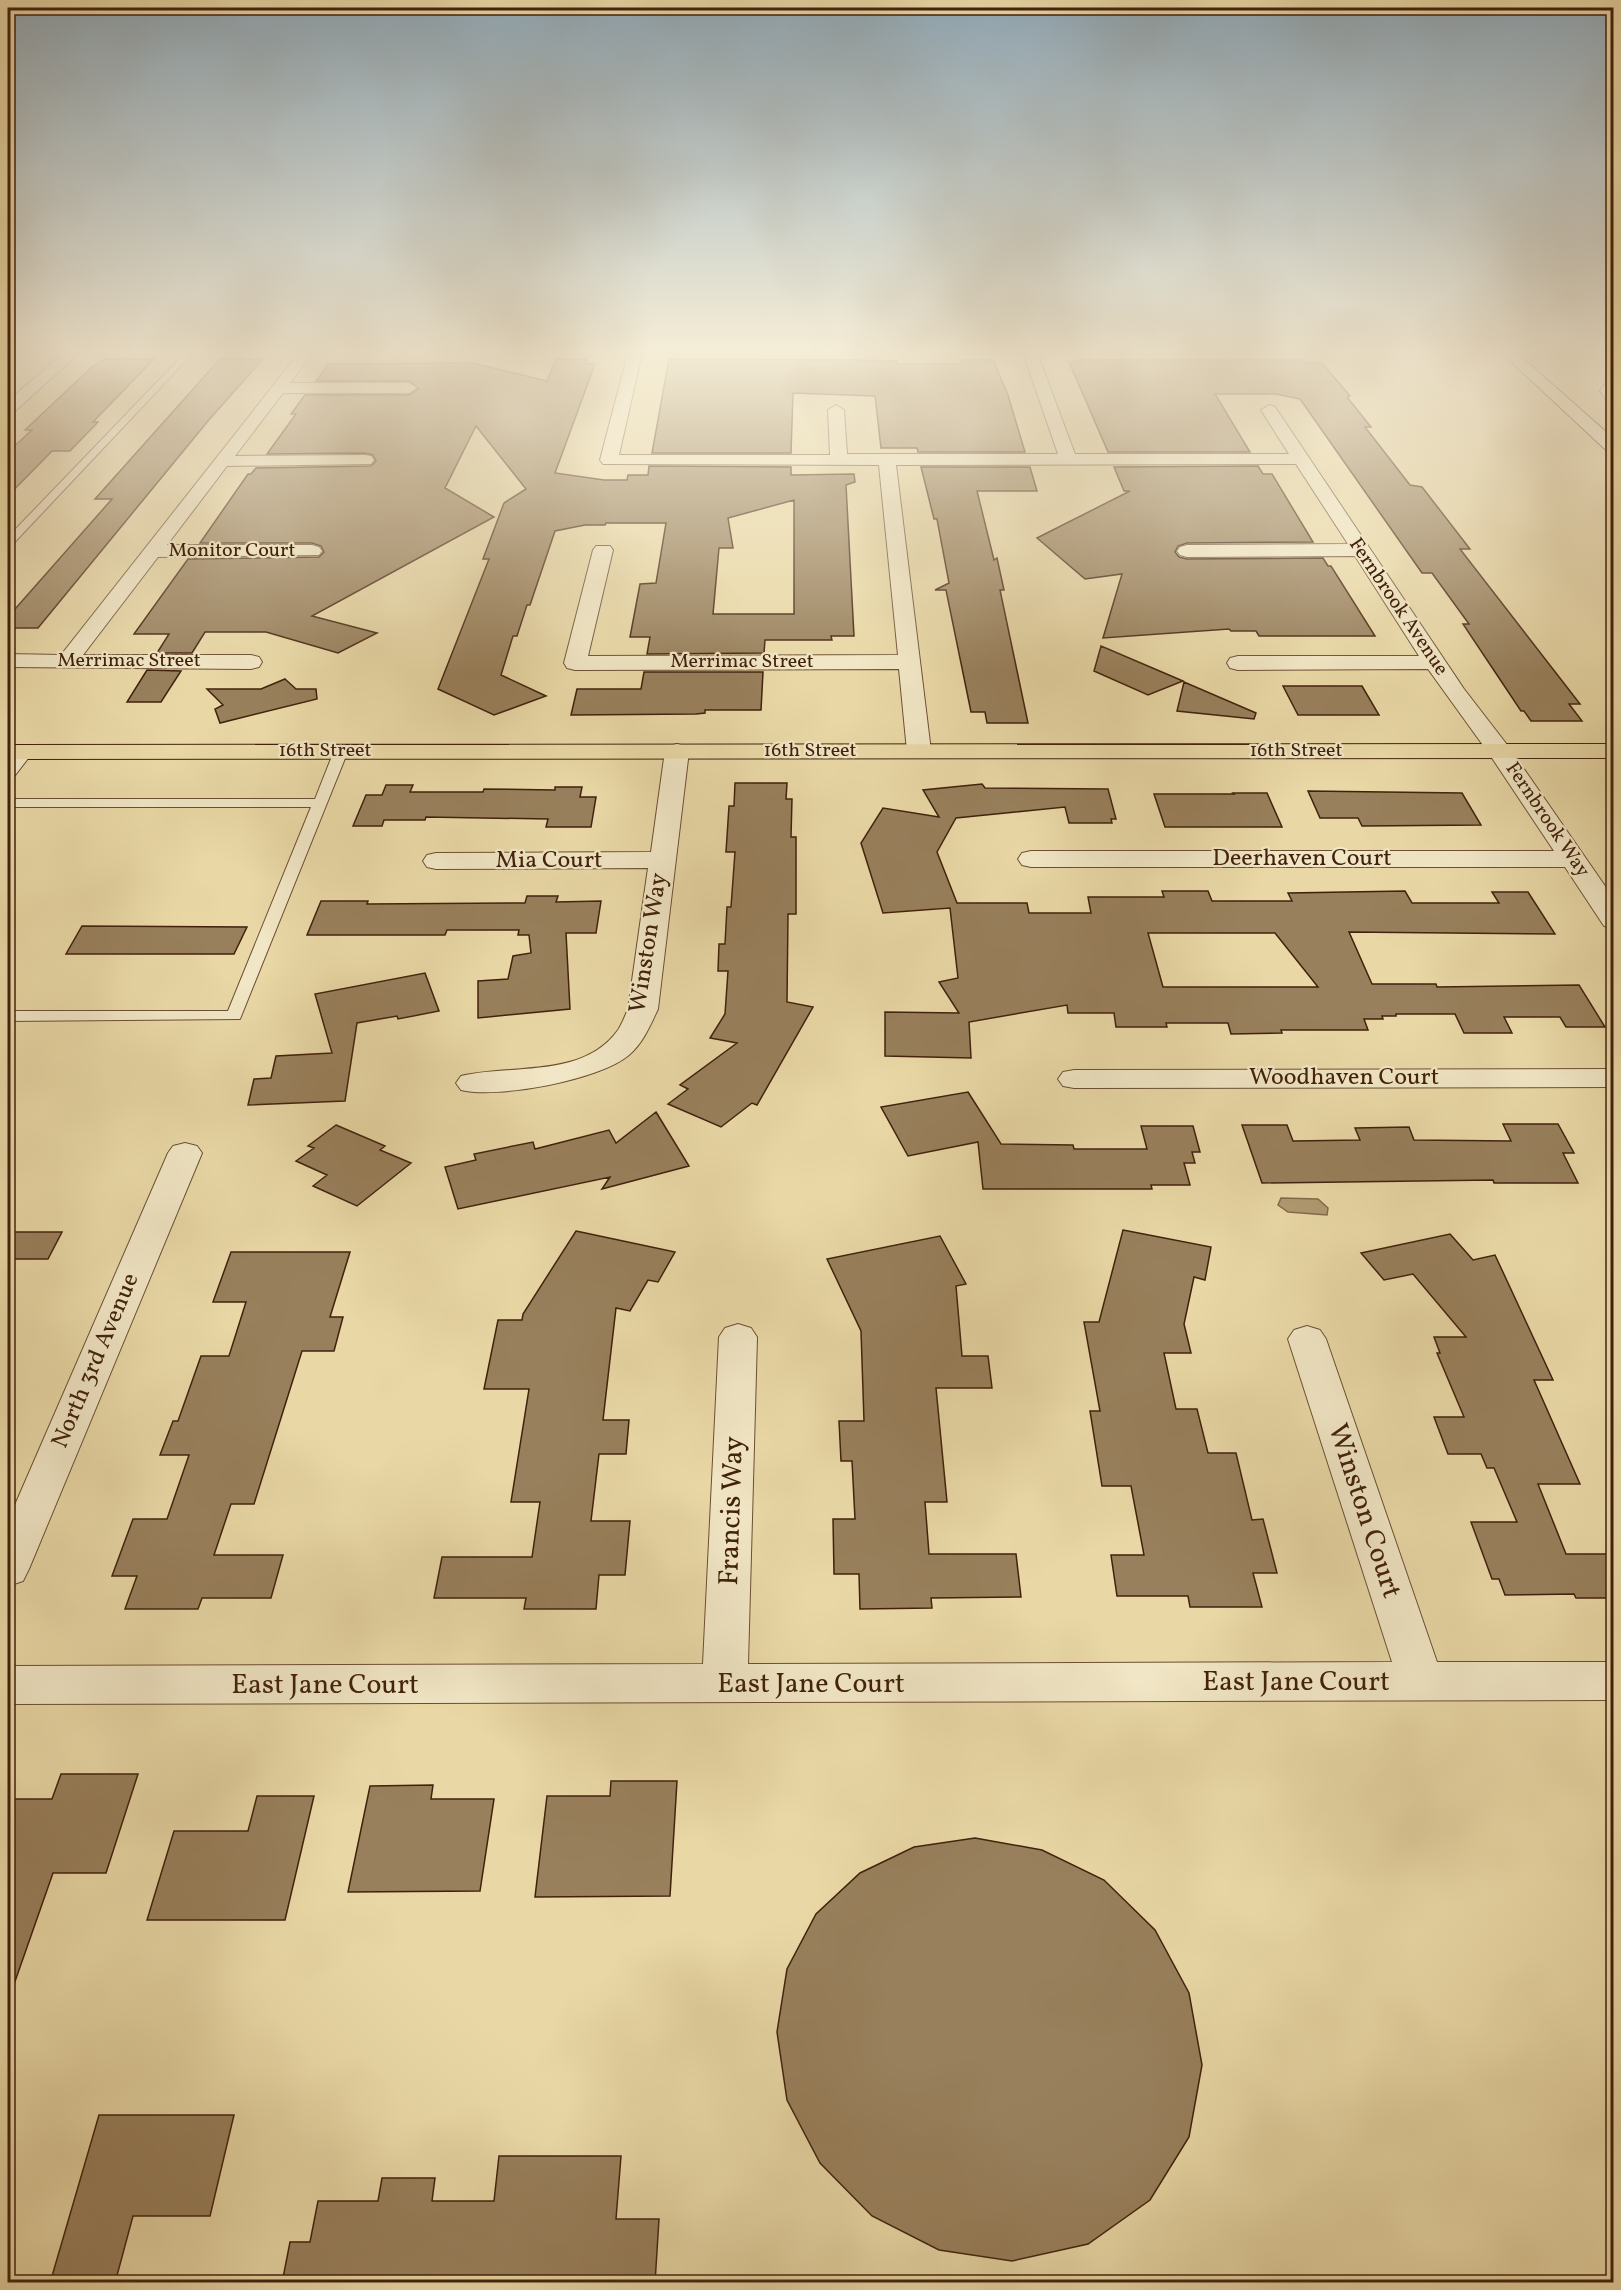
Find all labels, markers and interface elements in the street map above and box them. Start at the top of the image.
street label: Fernbrook Avenue [1341,533,1455,681]
street label: Monitor Court [168,537,296,565]
street label: Merrimac Street [57,647,201,675]
street label: Merrimac Street [670,648,814,676]
street label: 16th Street [278,737,372,765]
street label: 16th Street [763,737,857,765]
street label: 16th Street [1249,737,1343,765]
street label: Fernbrook Way [1498,757,1596,883]
street label: Deerhaven Court [1212,842,1392,876]
street label: Mia Court [496,844,602,878]
street label: Winston Way [621,871,677,1015]
street label: Woodhaven Court [1249,1061,1439,1095]
street label: North 3rd Avenue [44,1268,148,1454]
street label: Winston Court [1317,1419,1411,1603]
street label: Francis Way [710,1436,754,1586]
street label: East Jane Court [1202,1663,1390,1702]
street label: East Jane Court [717,1665,905,1704]
street label: East Jane Court [231,1666,419,1705]

